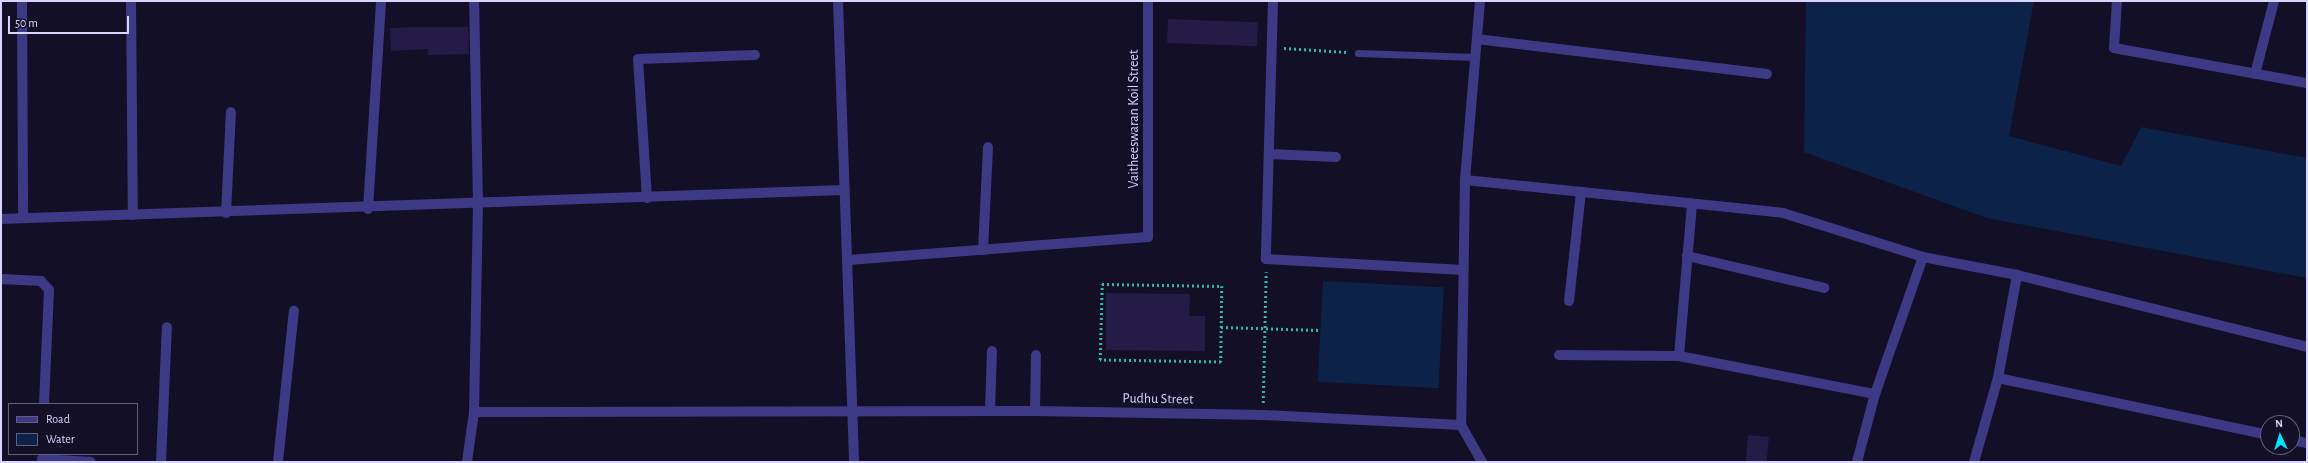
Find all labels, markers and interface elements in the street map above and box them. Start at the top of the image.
scale bar [10,8,131,34]
text: 50 m [15,17,38,29]
street label: Vaitheeswaran Koil Street [1126,50,1142,188]
street label: Pudhu Street [1122,390,1194,408]
legend [8,403,138,455]
text: Road [46,413,70,425]
north arrow [2260,415,2300,455]
text: N [2275,418,2283,429]
text: Water [46,433,75,445]

